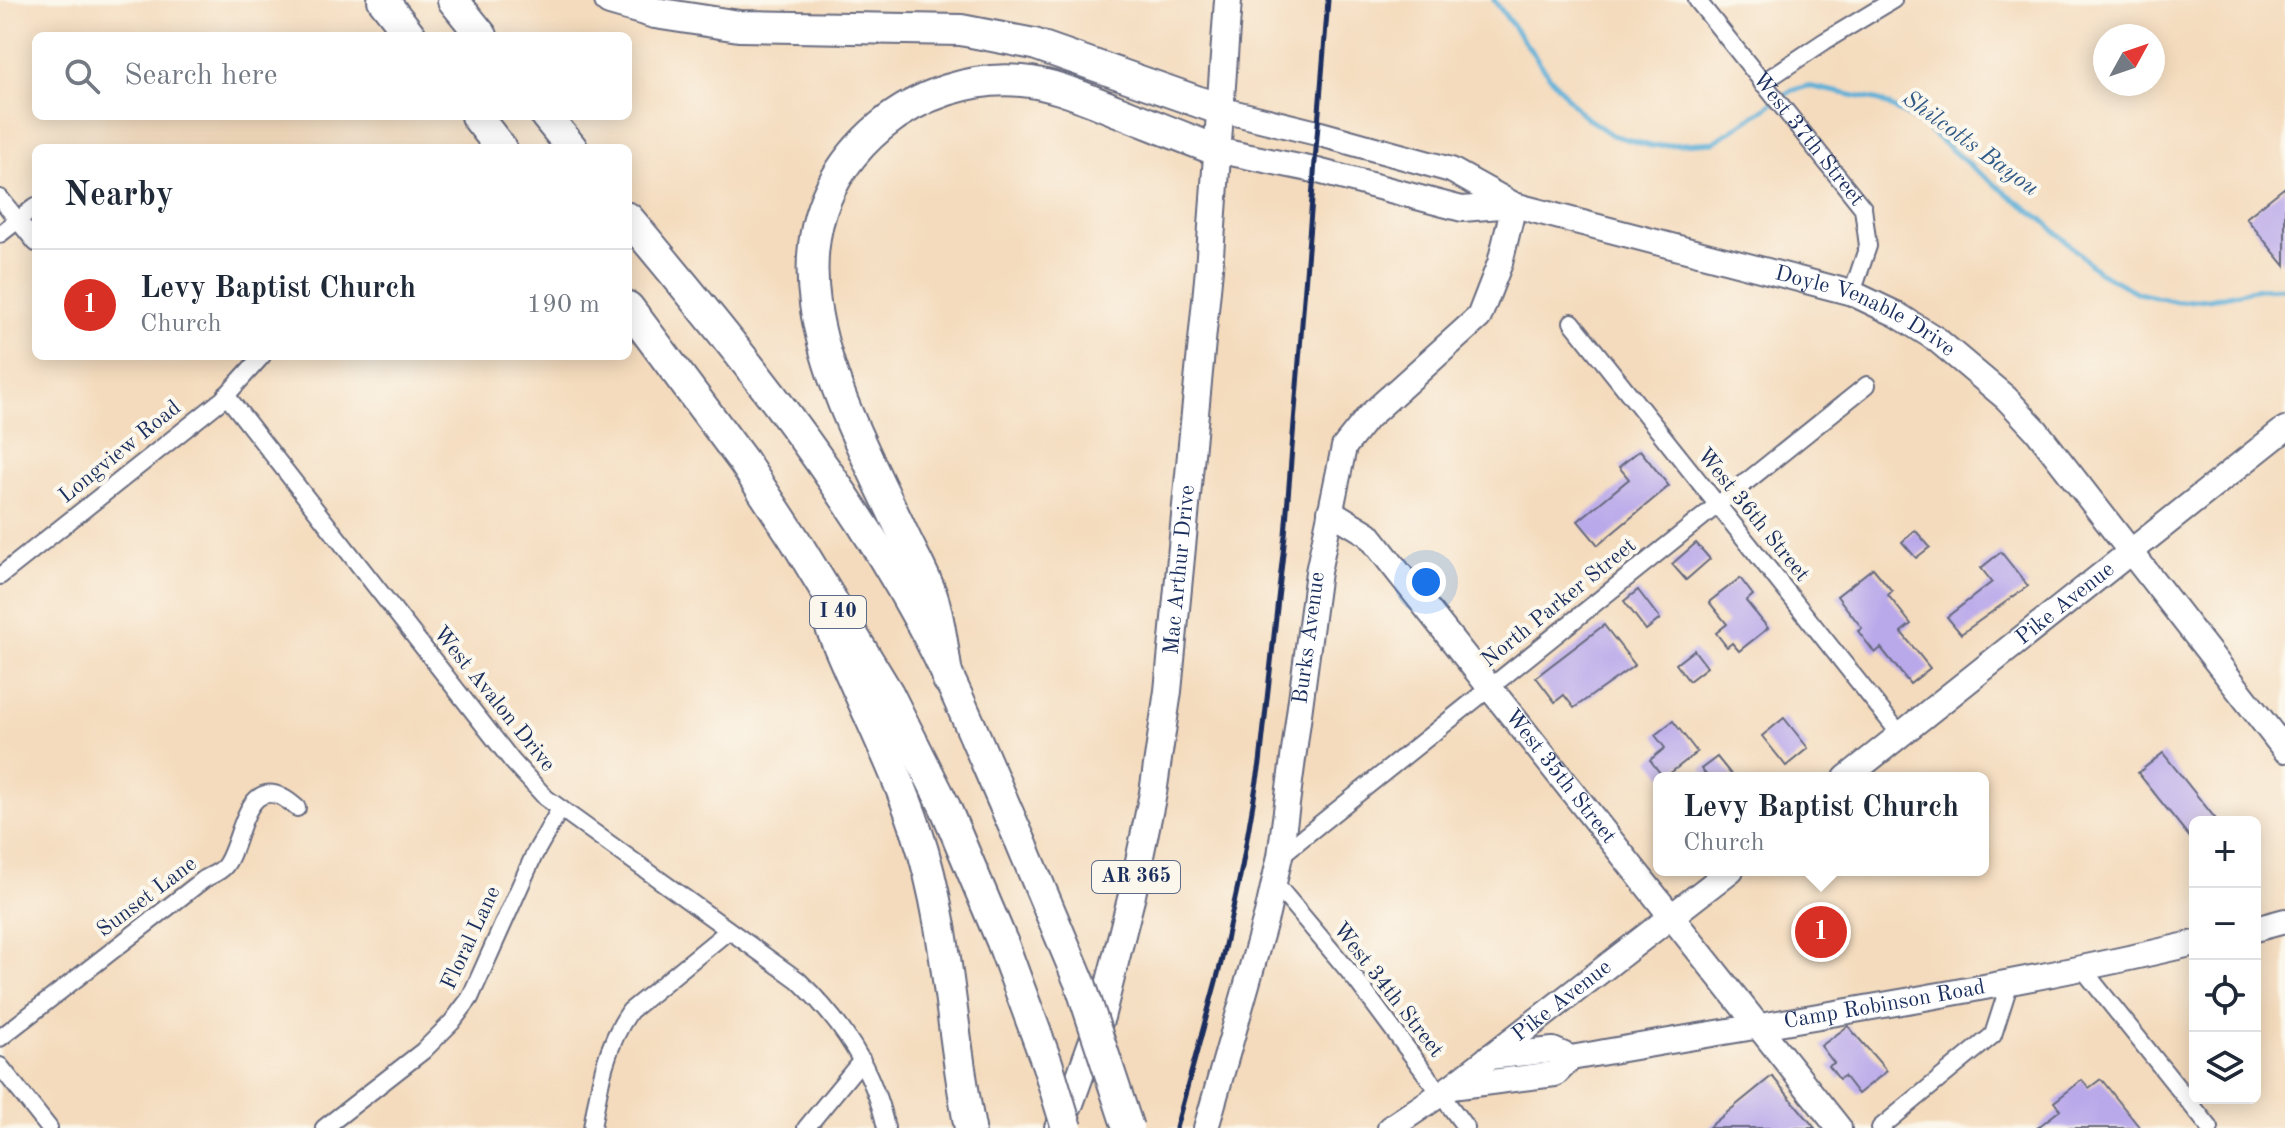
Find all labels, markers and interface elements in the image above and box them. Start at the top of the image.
north arrow [2093,24,2165,96]
search box [32,32,632,120]
icon: search [60,54,104,98]
text: Search here [124,61,278,91]
street label: West 37th Street [1748,68,1868,210]
water label: Shilcotts Bayou [1897,87,2043,202]
text: Nearby [64,179,174,213]
street label: Doyle Venable Drive [1772,262,1959,361]
text: Levy Baptist Church [140,274,416,304]
text: 1 [82,292,98,318]
text: 190 m [527,292,600,318]
text: Church [140,311,222,337]
street label: Longview Road [55,396,185,508]
street label: West 36th Street [1693,444,1813,586]
street label: Mac Arthur Drive [1161,484,1199,656]
street label: North Parker Street [1478,534,1640,672]
street label: Pike Avenue [2012,558,2118,649]
your location [1406,562,1446,602]
street label: Burks Avenue [1289,571,1329,705]
road number: I 40 [810,596,866,628]
street label: West Avalon Drive [429,622,559,776]
street label: West 35th Street [1501,705,1620,848]
popup [1653,772,1989,876]
text: Levy Baptist Church [1683,793,1959,823]
map controls [2189,816,2261,1104]
button: + [2189,816,2261,888]
text: Church [1683,830,1765,856]
street label: Sunset Lane [93,853,201,941]
road number: AR 365 [1092,861,1180,893]
street label: Floral Lane [438,883,504,993]
button: − [2189,888,2261,960]
pin: 1 [1795,902,1847,962]
street label: West 34th Street [1329,918,1447,1062]
street label: Pike Avenue [1508,956,1616,1046]
button: locate [2189,960,2261,1032]
street label: Camp Robinson Road [1782,976,1987,1033]
button: layers [2189,1032,2261,1104]

